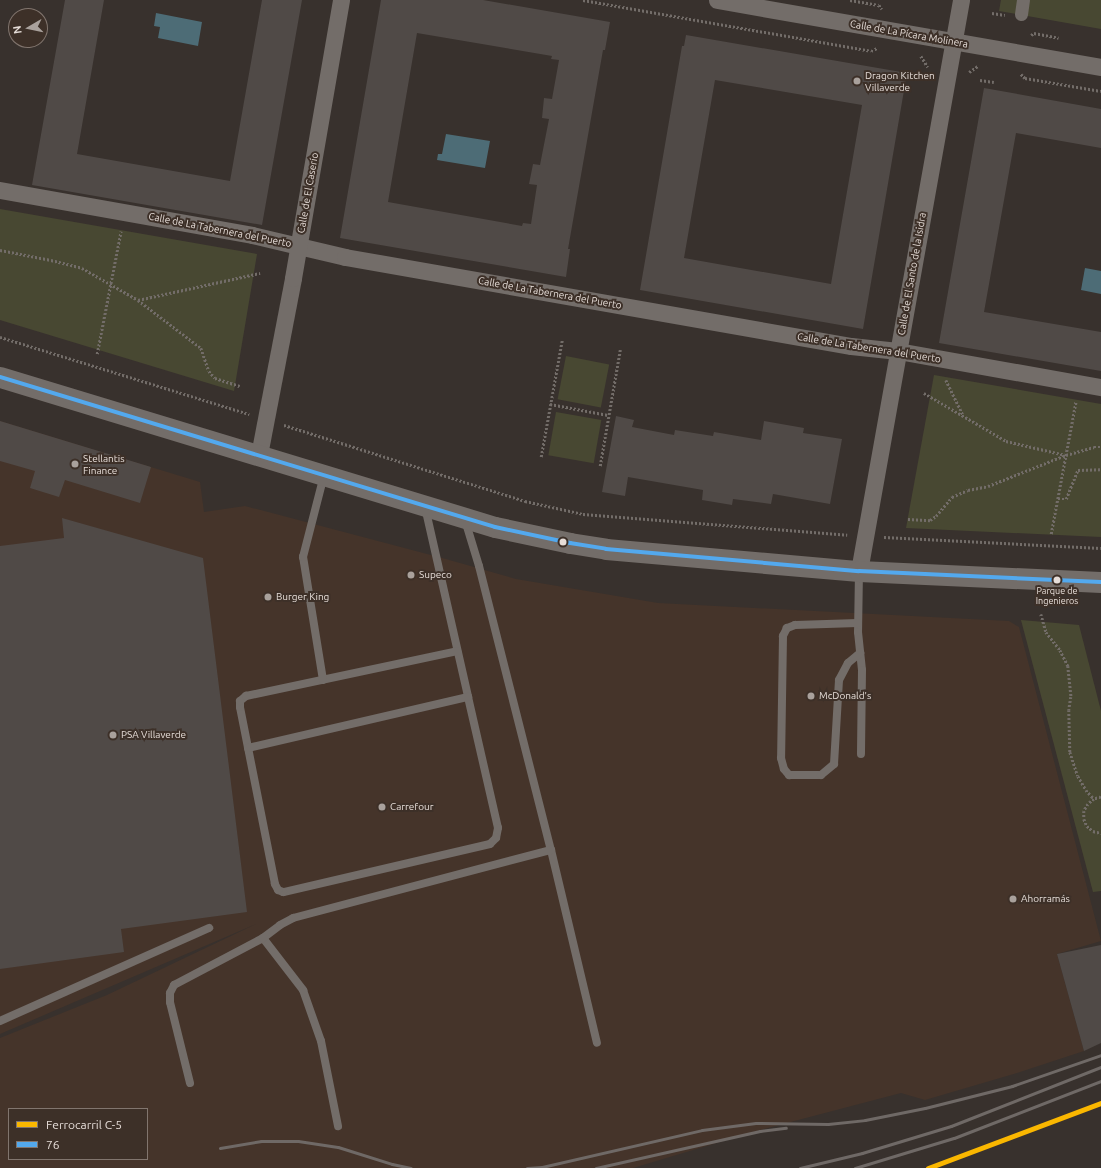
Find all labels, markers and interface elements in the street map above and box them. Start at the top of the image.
north arrow [8,8,48,48]
street label: Calle de La Pícara Molinera [849,18,969,50]
text: N [11,25,24,35]
place label: Dragon Kitchen Villaverde [865,69,935,92]
marker: Dragon Kitchen Villaverde [852,76,862,86]
street label: Calle de El Caserío [295,152,321,234]
street label: Calle de La Tabernera del Puerto [147,210,293,250]
street label: Calle de El Santo de la Isidra [895,212,929,336]
street label: Calle de La Tabernera del Puerto [477,274,623,312]
street label: Calle de La Tabernera del Puerto [796,331,942,365]
place label: Stellantis Finance [83,452,124,476]
marker: Stellantis Finance [70,459,80,469]
unlabelled marker [558,537,568,547]
place label: Supeco [419,569,452,581]
marker: Supeco [406,570,416,580]
marker: Parque de Ingenieros [1052,575,1062,585]
place label: Parque de Ingenieros [1036,586,1078,607]
place label: Burger King [276,591,329,603]
marker: Burger King [263,592,273,602]
place label: McDonald's [819,690,871,702]
marker: McDonald's [806,691,816,701]
place label: PSA Villaverde [121,729,186,741]
marker: PSA Villaverde [108,730,118,740]
place label: Carrefour [390,801,434,813]
marker: Carrefour [377,802,387,812]
place label: Ahorramás [1021,893,1070,905]
marker: Ahorramás [1008,894,1018,904]
legend [8,1108,148,1160]
text: Ferrocarril C-5 [46,1118,122,1131]
text: 76 [46,1138,60,1151]

